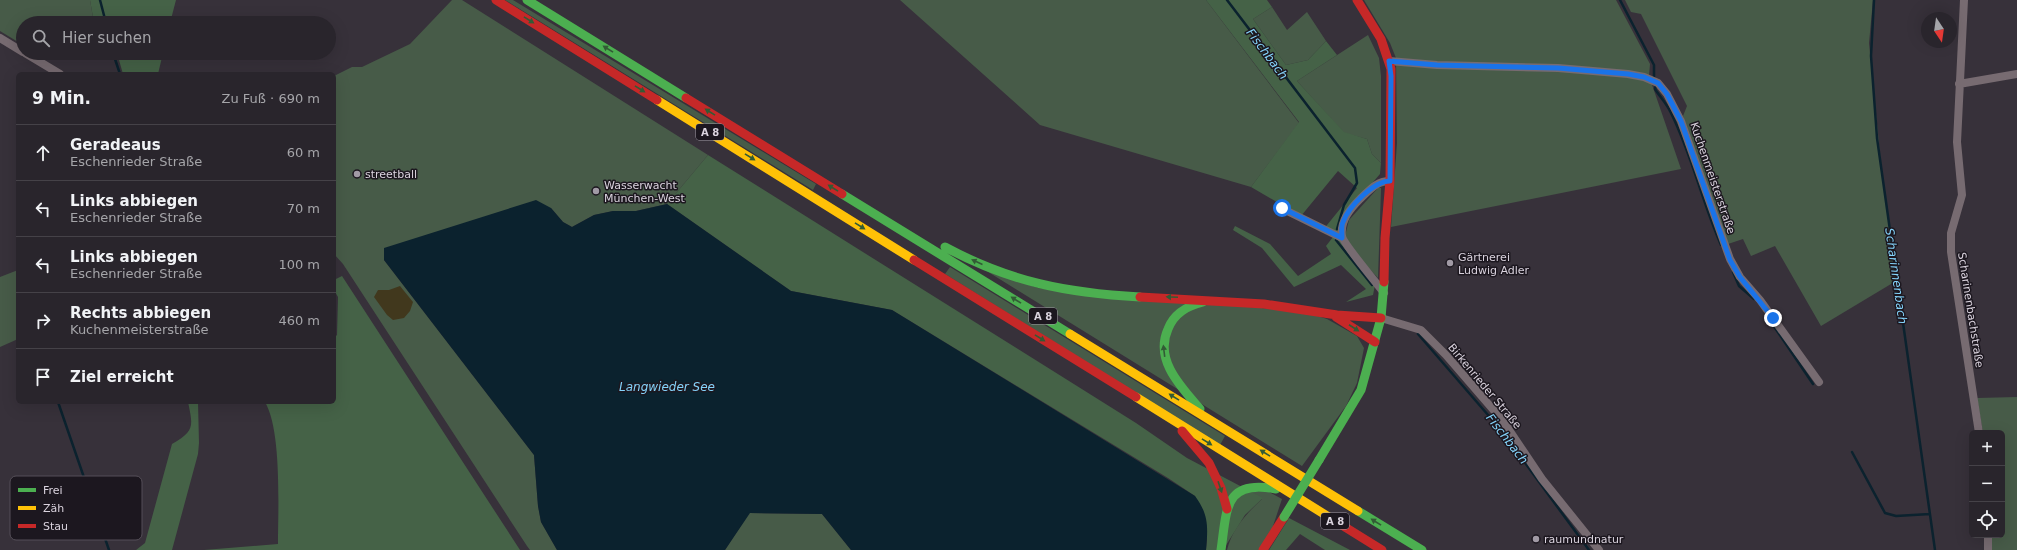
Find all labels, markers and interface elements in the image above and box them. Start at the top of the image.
north arrow [1921,12,1957,48]
search box [16,16,336,60]
one-way arrow [523,17,535,24]
water label: Fischbach [1243,26,1291,82]
icon: search [30,27,52,49]
text: Hier suchen [62,29,151,47]
one-way arrow [602,46,614,53]
one-way arrow [634,85,646,92]
text: 9 Min. [32,88,91,108]
text: Zu Fuß · 690 m [222,91,320,106]
one-way arrow [704,109,716,116]
street label: Kuchenmeisterstraße [1687,121,1738,236]
road number: A 8 [696,124,724,140]
text: Geradeaus [70,136,161,154]
icon: ahead [32,142,54,164]
text: 60 m [287,145,320,160]
text: Eschenrieder Straße [70,154,202,169]
one-way arrow [744,154,756,161]
place label: streetball [365,168,417,181]
marker: streetball [352,169,362,179]
place label: Wasserwacht München-West [604,179,685,205]
one-way arrow [827,184,839,191]
marker: Wasserwacht München-West [591,186,601,196]
text: Links abbiegen [70,192,198,210]
icon: left [32,198,54,220]
route start [1273,199,1291,217]
text: 70 m [287,201,320,216]
text: Eschenrieder Straße [70,210,202,225]
one-way arrow [854,223,866,230]
water label: Scharinnenbach [1882,227,1910,325]
text: Links abbiegen [70,248,198,266]
place label: Gärtnerei Ludwig Adler [1458,251,1530,277]
street label: Scharinenbachstraße [1955,251,1986,369]
icon: left [32,254,54,276]
text: 100 m [278,257,320,272]
marker: Gärtnerei Ludwig Adler [1445,258,1455,268]
one-way arrow [972,259,983,265]
text: Eschenrieder Straße [70,266,202,281]
one-way arrow [1166,294,1178,301]
one-way arrow [1010,296,1022,303]
text: Rechts abbiegen [70,304,211,322]
road number: A 8 [1029,308,1057,324]
route end [1764,309,1782,327]
icon: right [32,310,54,332]
text: 460 m [278,313,320,328]
text: Kuchenmeisterstraße [70,322,209,337]
one-way arrow [1349,324,1359,332]
one-way arrow [1035,334,1045,342]
street label: Birkenrieder Straße [1445,341,1524,432]
one-way arrow [1161,345,1167,357]
icon: arrive [32,366,54,388]
text: Ziel erreicht [70,368,174,386]
water label: Langwieder See [619,380,715,394]
one-way arrow [1169,393,1179,401]
water label: Fischbach [1483,411,1531,467]
map controls [1969,430,2005,538]
button: + [1969,430,2005,466]
one-way arrow [1201,439,1213,446]
one-way arrow [1259,450,1271,457]
button: − [1969,466,2005,502]
legend [10,476,142,540]
one-way arrow [1217,482,1223,494]
text: Frei [43,484,63,497]
text: Zäh [43,502,64,515]
button: locate [1969,502,2005,538]
road number: A 8 [1321,513,1349,529]
one-way arrow [1370,518,1382,525]
text: Stau [43,520,68,533]
place label: raumundnatur [1544,533,1624,546]
marker: raumundnatur [1531,534,1541,544]

